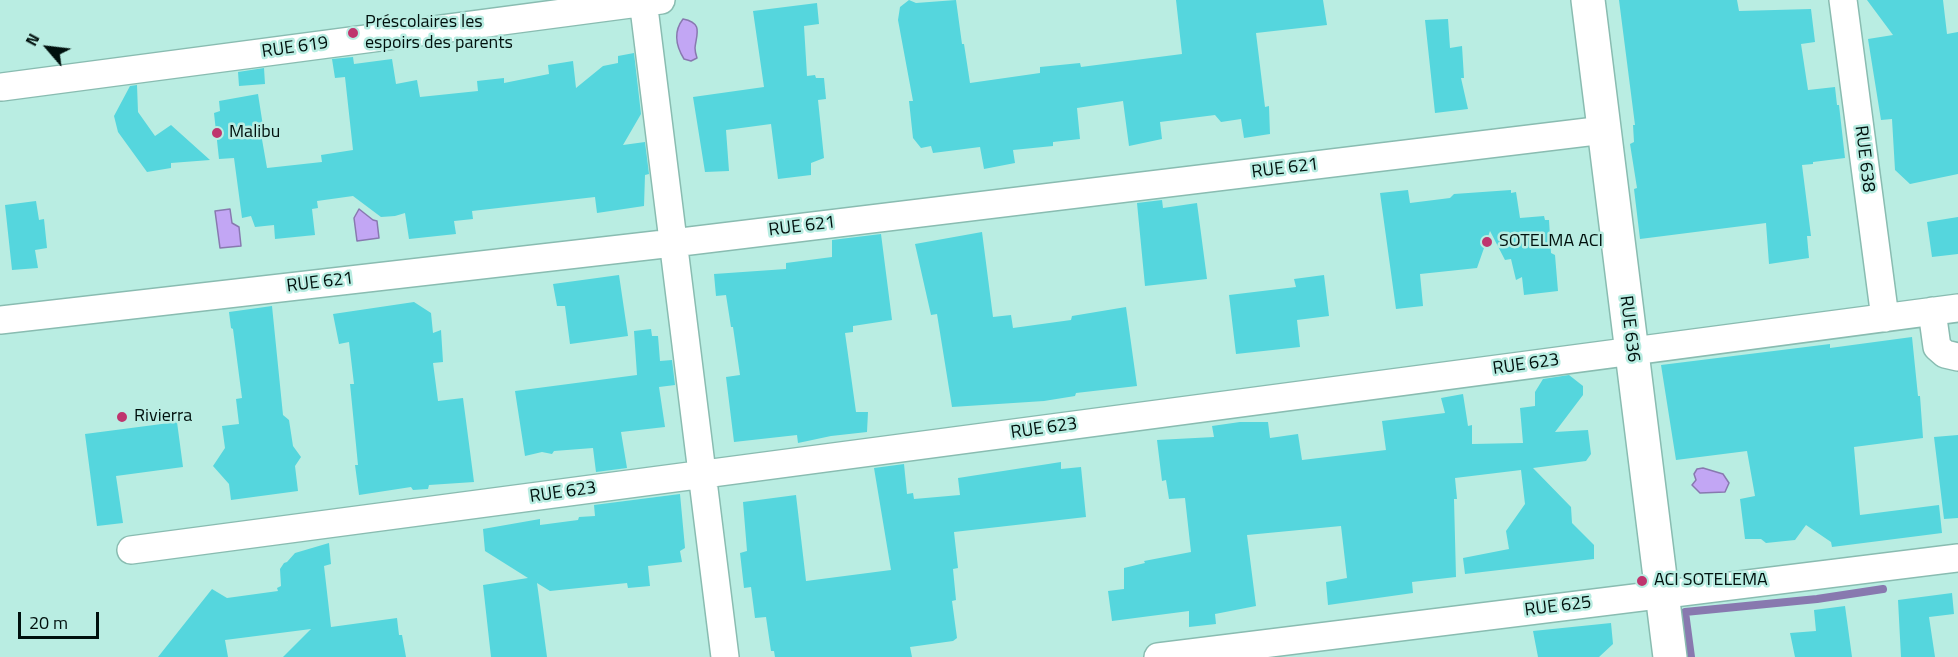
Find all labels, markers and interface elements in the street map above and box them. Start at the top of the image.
place label: Préscolaires les espoirs des parents [365,12,513,54]
north arrow [18,18,78,78]
marker: Préscolaires les espoirs des parents [346,26,360,40]
text: N [19,29,45,50]
street label: RUE 619 [260,33,330,63]
place label: Malibu [229,122,280,144]
street label: RUE 638 [1849,125,1879,193]
marker: Malibu [210,126,224,140]
street label: RUE 621 [1251,154,1319,184]
street label: RUE 621 [768,212,836,242]
place label: SOTELMA ACI [1499,231,1603,253]
marker: SOTELMA ACI [1480,235,1494,249]
street label: RUE 621 [286,268,354,298]
street label: RUE 636 [1614,295,1644,363]
street label: RUE 623 [1491,350,1561,380]
place label: Rivierra [134,406,192,428]
marker: Rivierra [115,410,129,424]
street label: RUE 623 [1009,414,1079,444]
street label: RUE 623 [528,478,598,508]
place label: ACI SOTELEMA [1654,570,1768,592]
marker: ACI SOTELEMA [1635,574,1649,588]
street label: RUE 625 [1524,592,1592,622]
scale bar [21,600,102,638]
text: 20 m [29,609,68,636]

